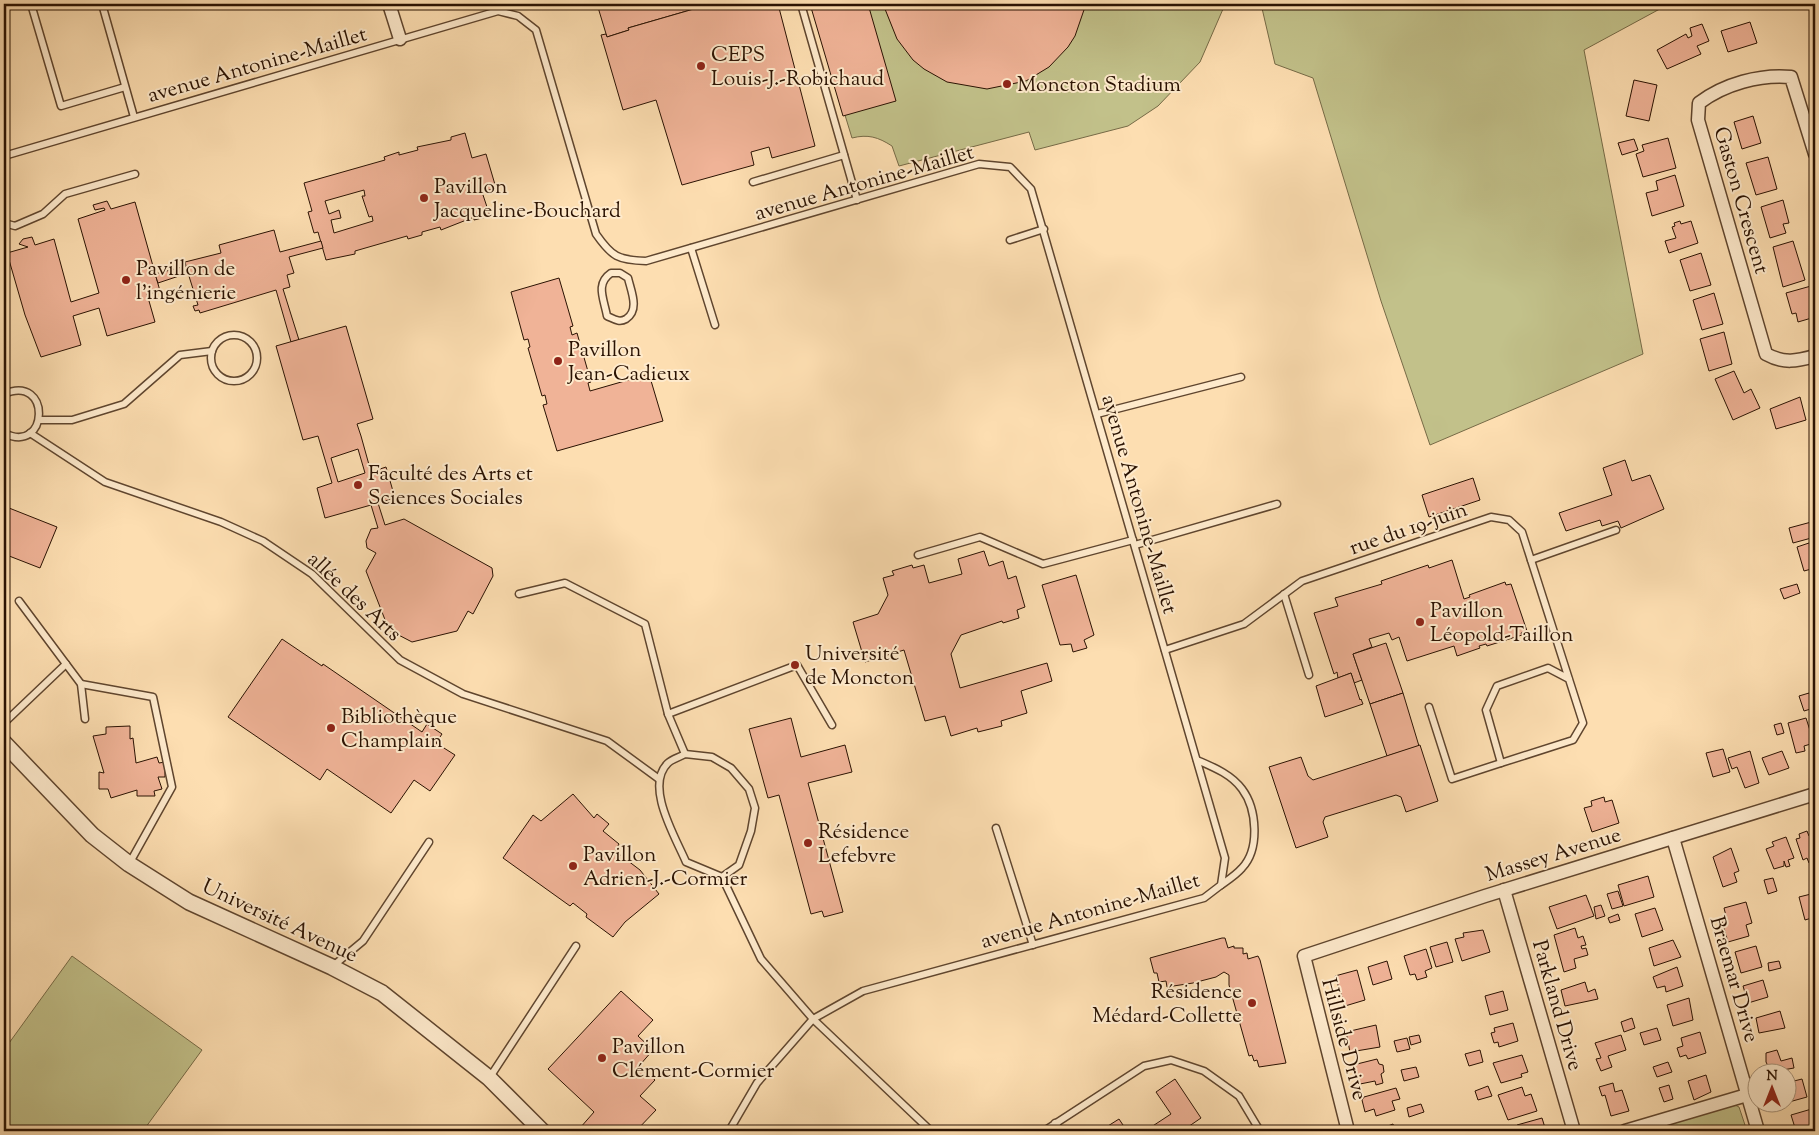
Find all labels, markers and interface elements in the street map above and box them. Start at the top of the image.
street label: avenue Antonine-Maillet [145,20,371,112]
place label: CEPS Louis-J.-Robichaud [711,41,884,95]
marker: CEPS Louis-J.-Robichaud [695,60,707,72]
place label: Moncton Stadium [1017,71,1181,101]
marker: Moncton Stadium [1001,78,1013,90]
street label: Gaston Crescent [1705,123,1775,278]
street label: avenue Antonine-Maillet [752,138,978,230]
place label: Pavillon Jacqueline-Bouchard [433,173,621,227]
marker: Pavillon Jacqueline-Bouchard [418,192,430,204]
place label: Pavillon de l'ingénierie [136,255,236,309]
marker: Pavillon de l'ingénierie [120,274,132,286]
place label: Pavillon Jean-Cadieux [567,336,690,390]
marker: Pavillon Jean-Cadieux [552,355,564,367]
street label: avenue Antonine-Maillet [1092,392,1184,618]
place label: Faculté des Arts et Sciences Sociales [368,460,533,514]
marker: Faculté des Arts et Sciences Sociales [352,479,364,491]
street label: rue du 19-juin [1346,496,1472,564]
street label: allée des Arts [300,546,408,649]
place label: Pavillon Léopold-Taillon [1430,597,1573,651]
marker: Pavillon Léopold-Taillon [1414,616,1426,628]
place label: Université de Moncton [805,640,914,694]
marker: Université de Moncton [789,659,801,671]
place label: Bibliothèque Champlain [341,703,457,757]
marker: Bibliothèque Champlain [325,722,337,734]
place label: Résidence Lefebvre [818,818,909,872]
street label: Massey Avenue [1482,821,1625,891]
marker: Résidence Lefebvre [802,837,814,849]
place label: Pavillon Adrien-J.-Cormier [583,841,748,895]
marker: Pavillon Adrien-J.-Cormier [567,860,579,872]
street label: avenue Antonine-Maillet [978,866,1204,958]
street label: Université Avenue [196,872,362,971]
street label: Braemar Drive [1701,913,1765,1046]
street label: Parkland Drive [1523,937,1589,1074]
street label: Hillside Drive [1312,975,1374,1104]
place label: Résidence Médard-Collette [1092,978,1242,1032]
marker: Résidence Médard-Collette [1246,997,1258,1009]
place label: Pavillon Clément-Cormier [612,1033,775,1087]
marker: Pavillon Clément-Cormier [596,1052,608,1064]
north arrow [1746,1062,1796,1112]
text: N [1766,1067,1778,1087]

